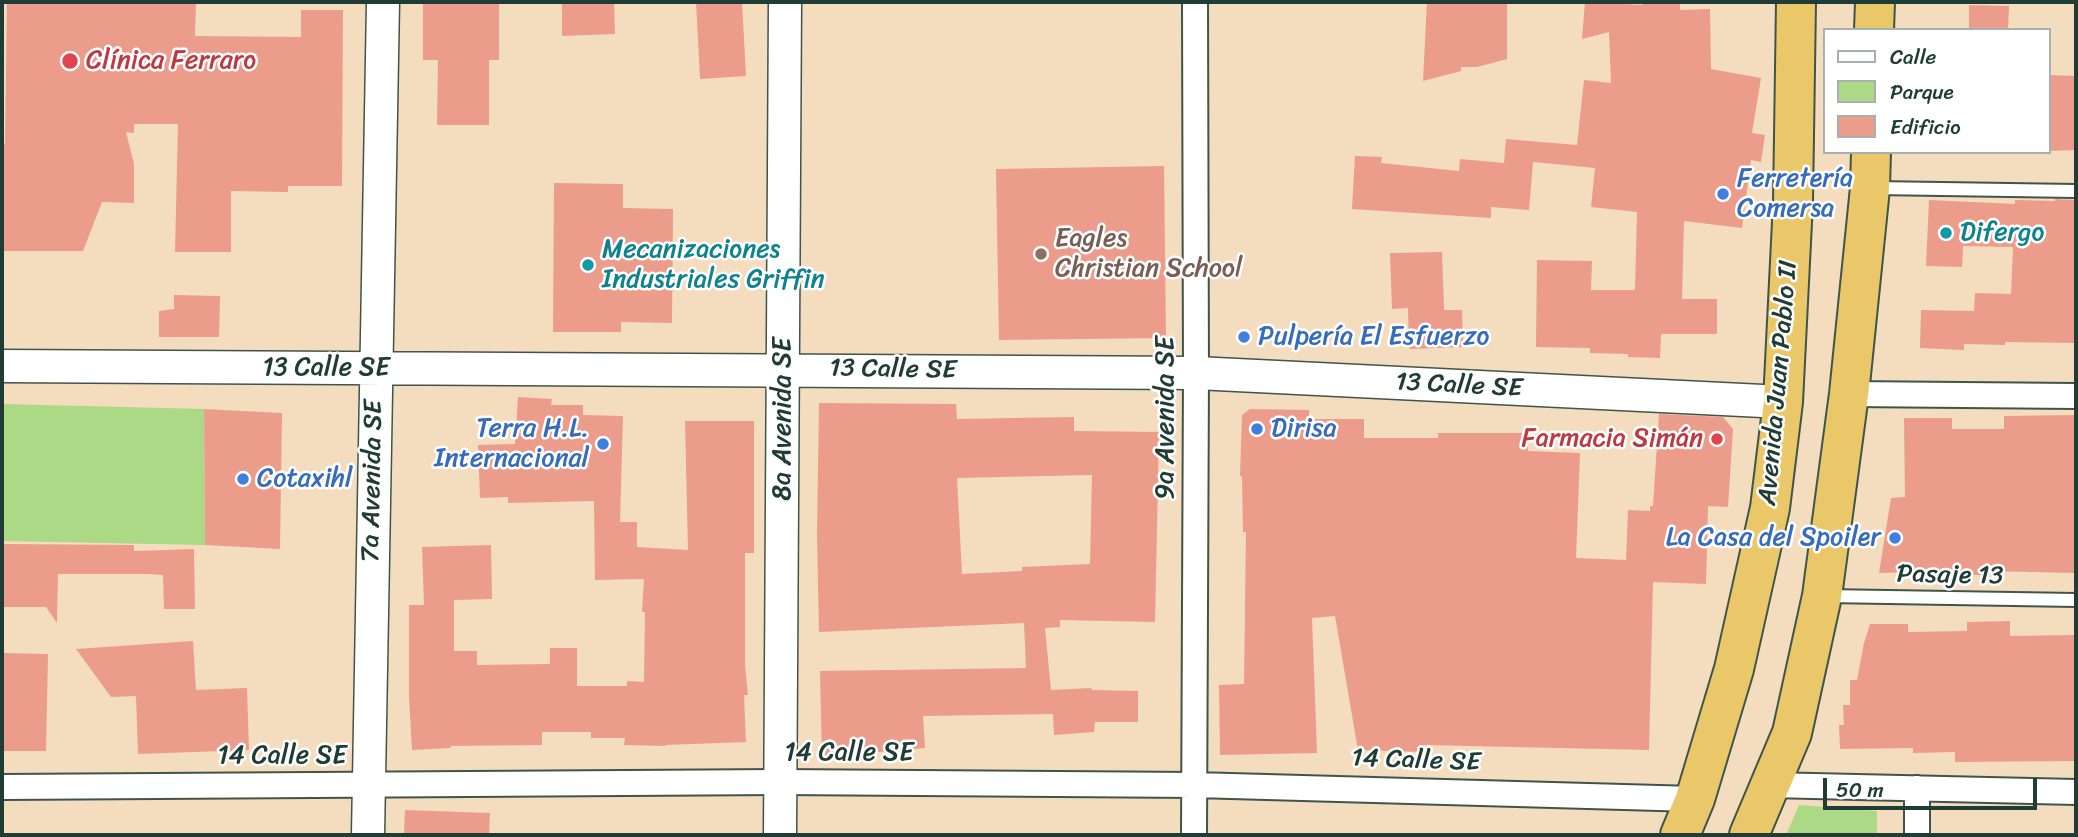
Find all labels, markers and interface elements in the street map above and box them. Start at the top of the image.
legend [1822,28,2050,154]
text: Calle [1890,38,1936,76]
place label: Clínica Ferraro [86,45,256,77]
marker: Clínica Ferraro [60,51,80,71]
text: Parque [1890,73,1954,111]
text: Edificio [1890,108,1961,146]
place label: Ferretería Comersa [1737,163,1853,224]
marker: Ferretería Comersa [1715,186,1731,202]
place label: Difergo [1960,217,2044,249]
place label: Eagles Christian School [1055,223,1242,284]
marker: Difergo [1938,225,1954,241]
place label: Mecanizaciones Industriales Griffin [602,234,825,296]
marker: Eagles Christian School [1033,246,1049,262]
marker: Mecanizaciones Industriales Griffin [580,257,596,273]
street label: Avenida Juan Pablo II [1753,259,1805,507]
place label: Pulpería El Esfuerzo [1258,321,1489,353]
marker: Pulpería El Esfuerzo [1236,329,1252,345]
street label: 9a Avenida SE [1150,336,1182,500]
street label: 8a Avenida SE [767,337,799,501]
street label: 13 Calle SE [262,352,390,384]
street label: 13 Calle SE [829,353,957,387]
street label: 13 Calle SE [1395,367,1523,405]
street label: 7a Avenida SE [356,399,390,563]
place label: Terra H.L. Internacional [434,413,589,474]
place label: Dirisa [1271,413,1337,445]
marker: Dirisa [1249,421,1265,437]
place label: Farmacia Simán [1522,423,1703,455]
marker: Farmacia Simán [1709,431,1725,447]
marker: Terra H.L. Internacional [595,436,611,452]
place label: Cotaxihl [257,463,352,495]
marker: Cotaxihl [235,471,251,487]
place label: La Casa del Spoiler [1666,522,1881,554]
marker: La Casa del Spoiler [1887,530,1903,546]
street label: Pasaje 13 [1896,559,2004,593]
street label: 14 Calle SE [784,737,914,769]
street label: 14 Calle SE [217,740,347,772]
street label: 14 Calle SE [1351,743,1481,779]
scale bar [1826,764,2039,808]
text: 50 m [1836,771,1884,809]

